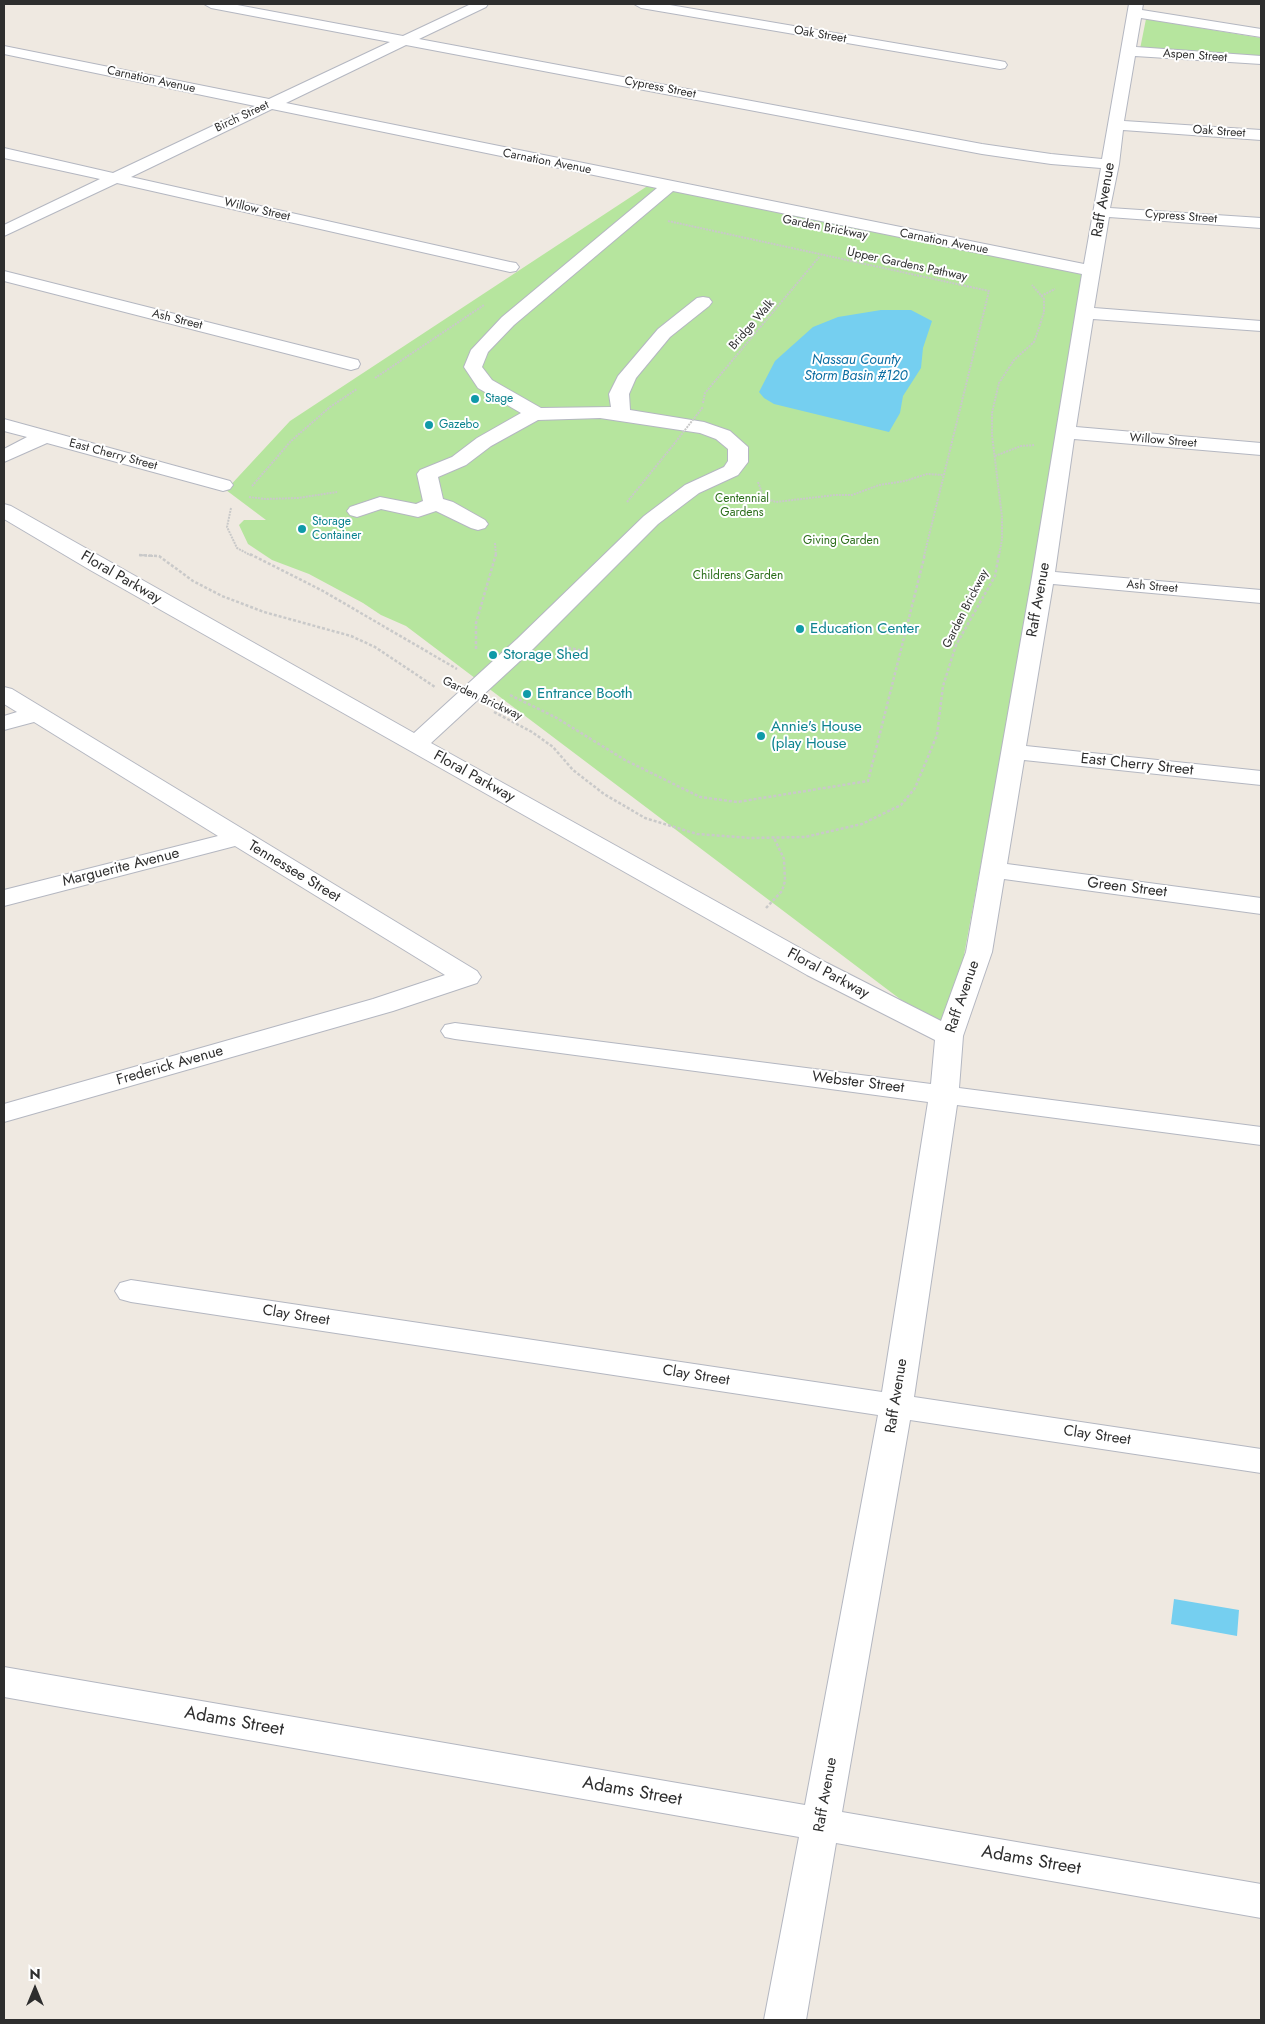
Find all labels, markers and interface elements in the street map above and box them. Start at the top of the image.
street label: Oak Street [793,23,847,47]
street label: Aspen Street [1162,47,1228,65]
street label: Carnation Avenue [105,64,197,96]
street label: Cypress Street [623,74,697,102]
street label: Birch Street [213,98,271,136]
street label: Oak Street [1192,123,1246,141]
street label: Carnation Avenue [501,146,593,178]
street label: Raff Avenue [1089,161,1119,239]
street label: Willow Street [223,195,291,225]
street label: Cypress Street [1144,207,1218,227]
street label: Garden Brickway [781,213,869,243]
street label: Carnation Avenue [898,226,990,258]
street label: Upper Gardens Pathway [846,245,968,285]
street label: Bridge Walk [726,297,778,353]
street label: Ash Street [150,307,204,333]
water label: Nassau County Storm Basin #120 [804,353,908,386]
place label: Stage [485,392,513,406]
marker: Stage [469,393,481,405]
place label: Gazebo [439,418,479,432]
marker: Gazebo [423,419,435,431]
street label: Willow Street [1129,431,1197,451]
street label: East Cherry Street [67,436,159,474]
park label: Centennial Gardens [715,492,769,520]
place label: Storage Container [312,515,361,543]
marker: Storage Container [296,523,308,535]
park label: Giving Garden [803,534,879,548]
street label: Floral Parkway [77,548,165,608]
street label: Raff Avenue [1024,561,1054,639]
street label: Garden Brickway [940,567,992,651]
park label: Childrens Garden [693,569,783,583]
street label: Ash Street [1126,578,1178,596]
place label: Education Center [810,620,919,638]
marker: Education Center [794,623,806,635]
place label: Storage Shed [503,646,589,664]
marker: Storage Shed [487,649,499,661]
street label: Garden Brickway [440,674,524,724]
place label: Entrance Booth [537,685,633,703]
marker: Entrance Booth [521,688,533,700]
place label: Annie's House (play House [771,718,862,753]
marker: Annie's House (play House [755,730,767,742]
street label: Floral Parkway [430,747,518,807]
street label: East Cherry Street [1080,750,1194,780]
street label: Tennessee Street [245,837,343,907]
street label: Marguerite Avenue [61,845,181,891]
street label: Green Street [1086,874,1168,902]
street label: Floral Parkway [784,945,872,1003]
street label: Raff Avenue [942,958,984,1036]
street label: Frederick Avenue [115,1042,225,1090]
street label: Webster Street [811,1068,905,1098]
street label: Clay Street [261,1302,331,1330]
street label: Raff Avenue [882,1357,912,1435]
street label: Clay Street [661,1362,731,1390]
street label: Clay Street [1062,1422,1132,1450]
street label: Adams Street [183,1703,285,1741]
street label: Raff Avenue [811,1756,841,1834]
street label: Adams Street [581,1773,683,1811]
street label: Adams Street [980,1842,1082,1880]
north arrow [10,1964,60,2014]
text: N [29,1964,41,1984]

